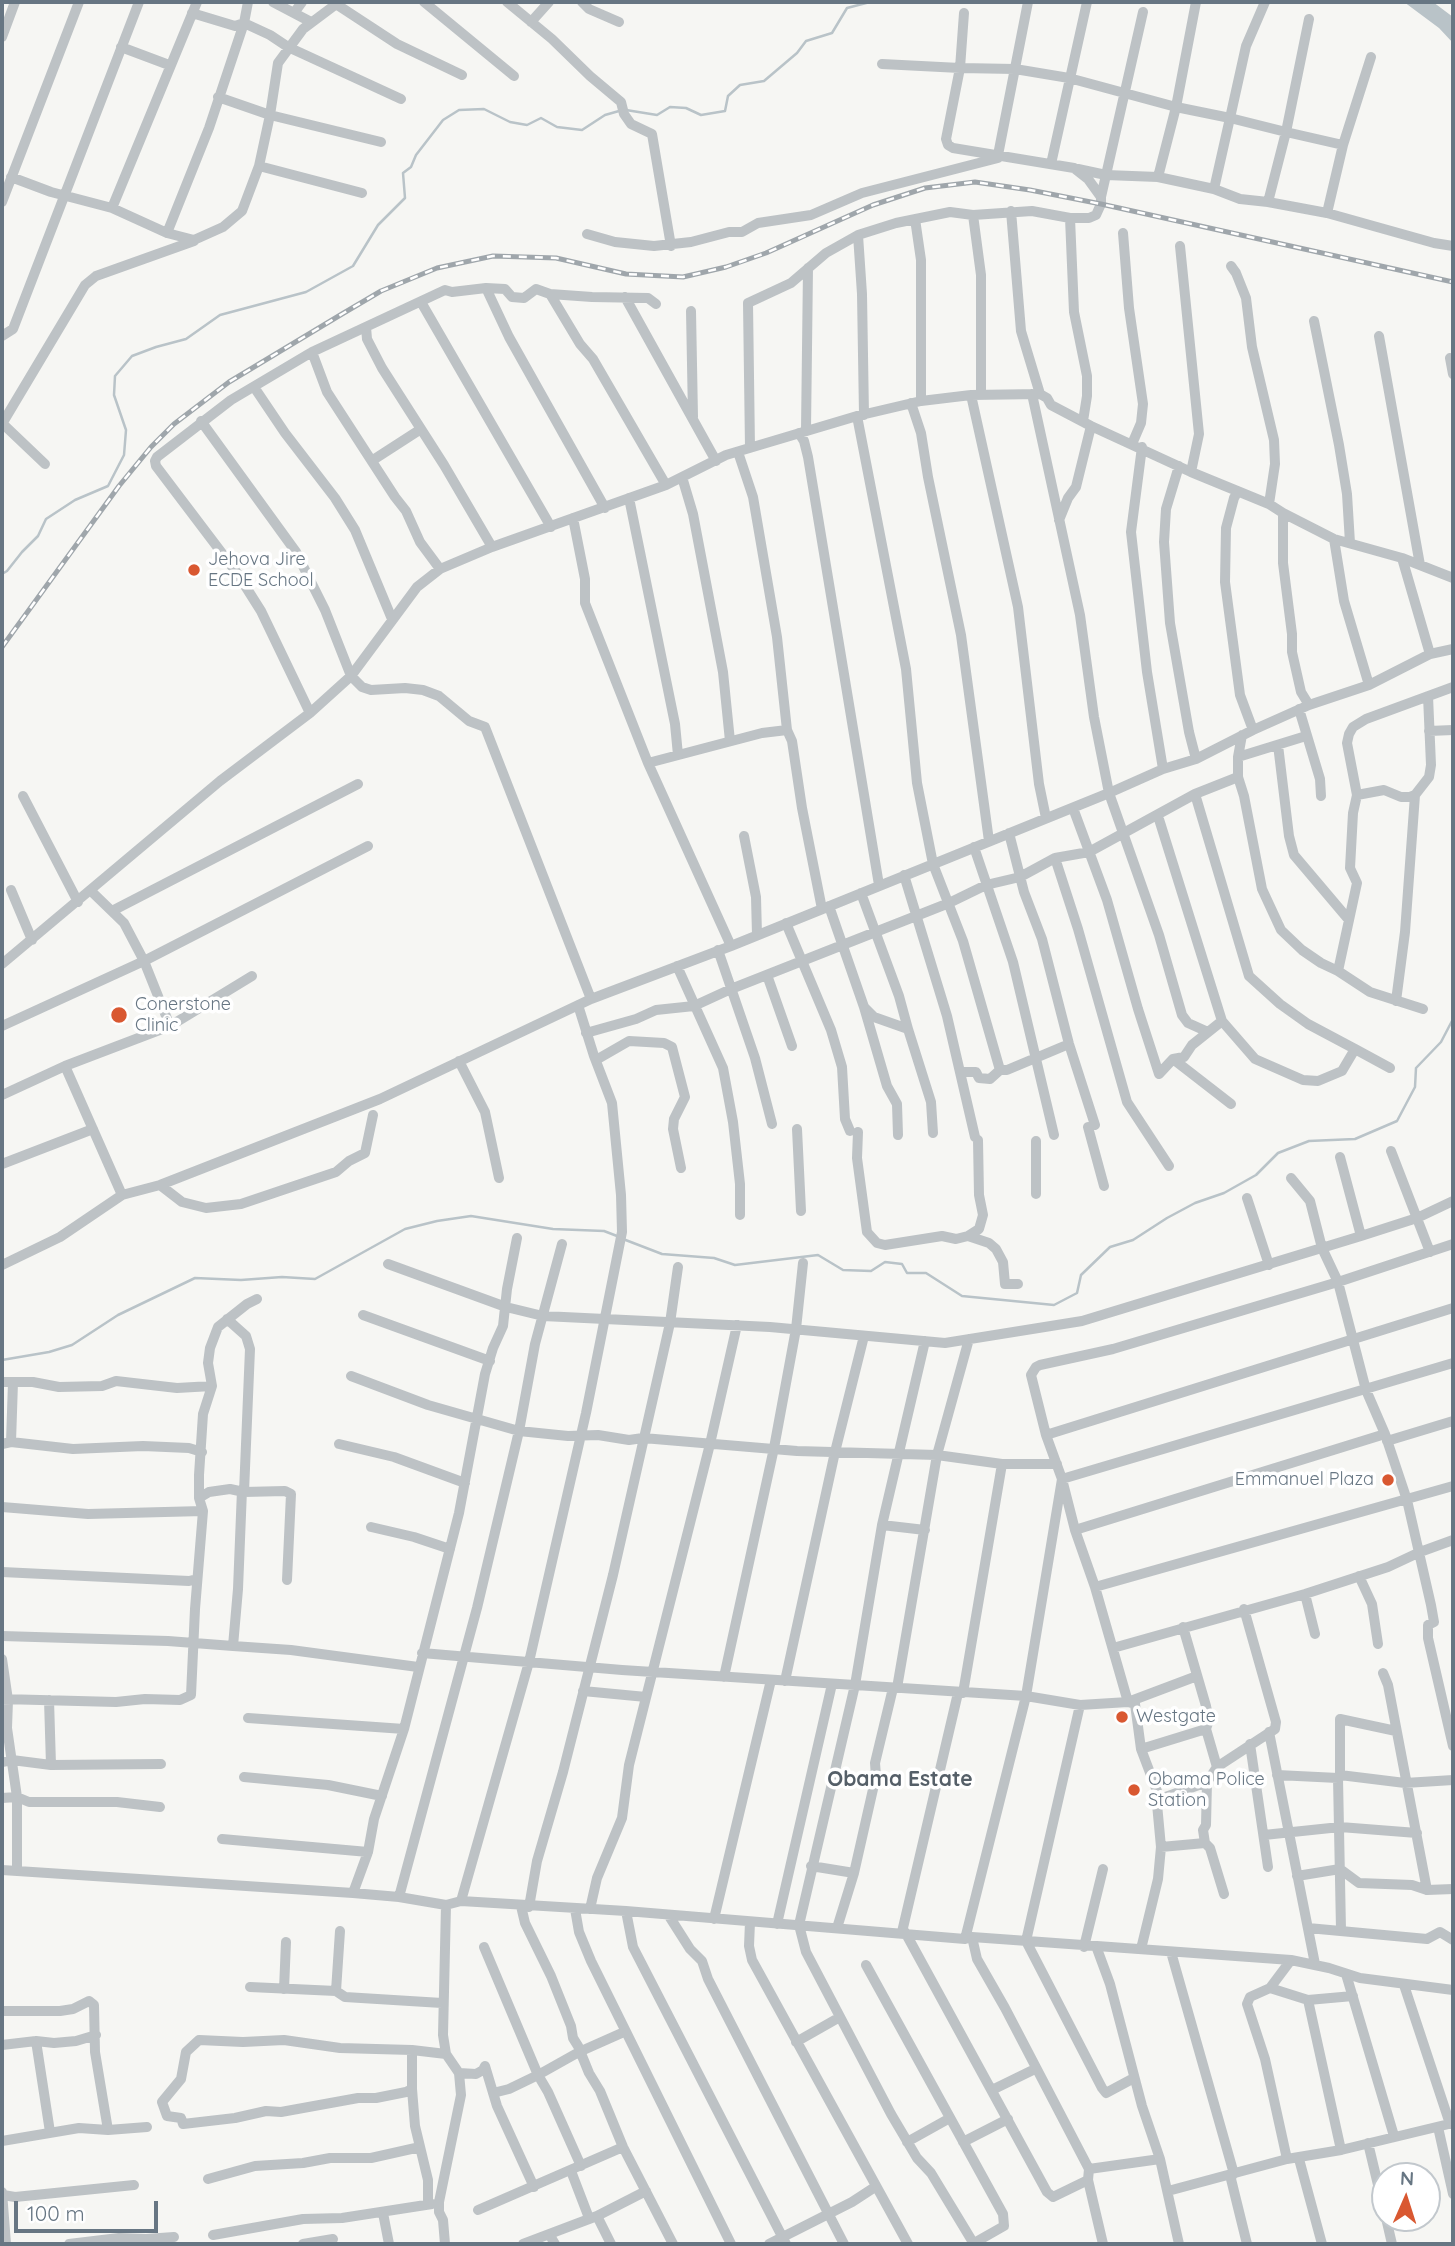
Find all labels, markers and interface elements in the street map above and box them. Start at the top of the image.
place label: Jehova Jire ECDE School [208,549,314,592]
marker: Jehova Jire ECDE School [186,562,202,578]
place label: Conerstone Clinic [135,994,231,1036]
marker: Conerstone Clinic [109,1005,129,1025]
place label: Emmanuel Plaza [1235,1469,1374,1491]
marker: Emmanuel Plaza [1380,1472,1396,1488]
place label: Westgate [1136,1706,1216,1728]
marker: Westgate [1114,1709,1130,1725]
district label: Obama Estate [827,1767,973,1793]
place label: Obama Police Station [1148,1769,1265,1812]
marker: Obama Police Station [1126,1782,1142,1798]
north arrow [1371,2162,1441,2232]
text: N [1399,2166,1415,2190]
scale bar [18,2186,161,2230]
text: 100 m [27,2200,85,2226]

